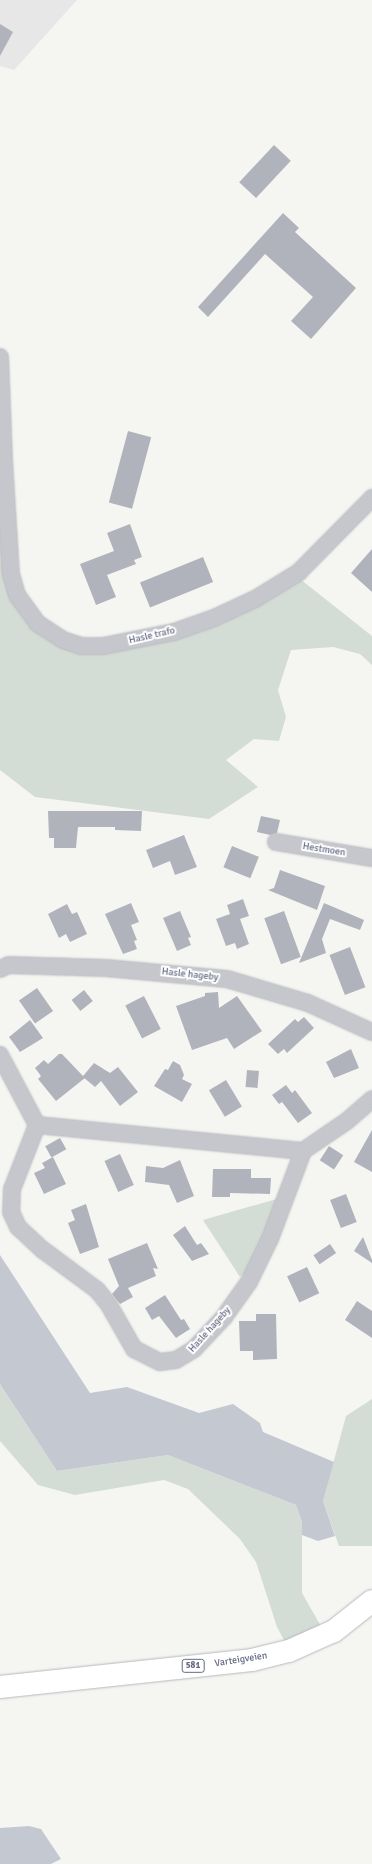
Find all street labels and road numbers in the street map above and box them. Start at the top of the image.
street label: Hasle trafo [128,625,176,647]
street label: Hestmoen [302,841,346,859]
street label: Hasle hageby [161,966,219,984]
street label: Hasle hageby [186,1305,234,1355]
street label: Varteigveien [214,1650,268,1670]
road number: 581 [181,1659,205,1673]

